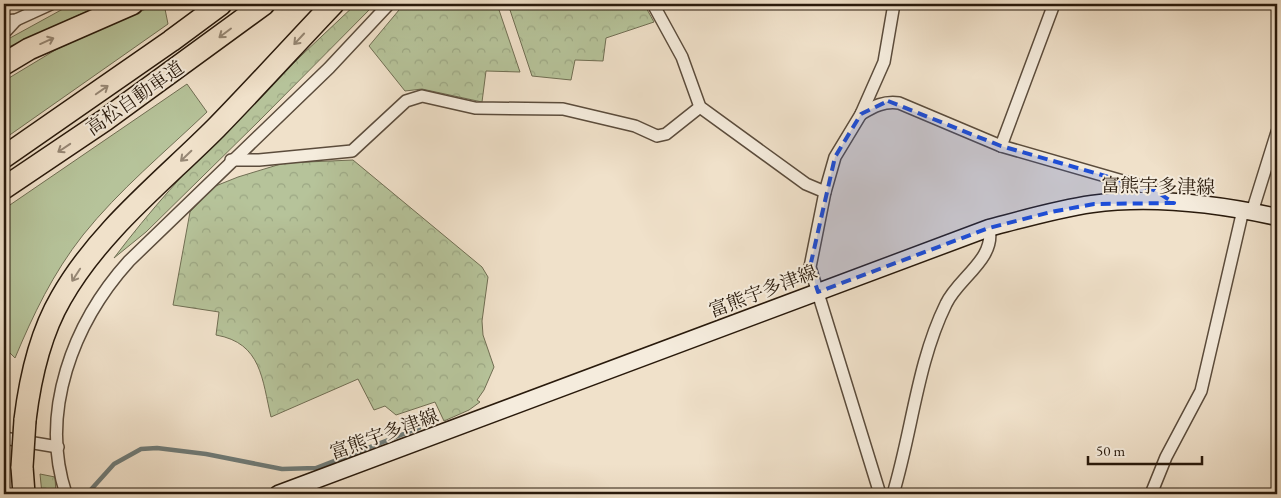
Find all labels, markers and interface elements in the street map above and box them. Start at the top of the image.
one-way arrow [219,28,232,39]
one-way arrow [293,33,305,46]
one-way arrow [39,36,54,46]
street label: 高松自動車道 [81,55,189,141]
one-way arrow [95,85,109,95]
one-way arrow [57,143,71,153]
one-way arrow [180,150,193,162]
street label: 富熊宇多津線 [1101,173,1215,199]
street label: 富熊宇多津線 [705,259,821,323]
one-way arrow [71,267,81,281]
street label: 富熊宇多津線 [326,403,442,465]
scale bar [1088,433,1202,465]
text: 50 m [1096,441,1125,460]

